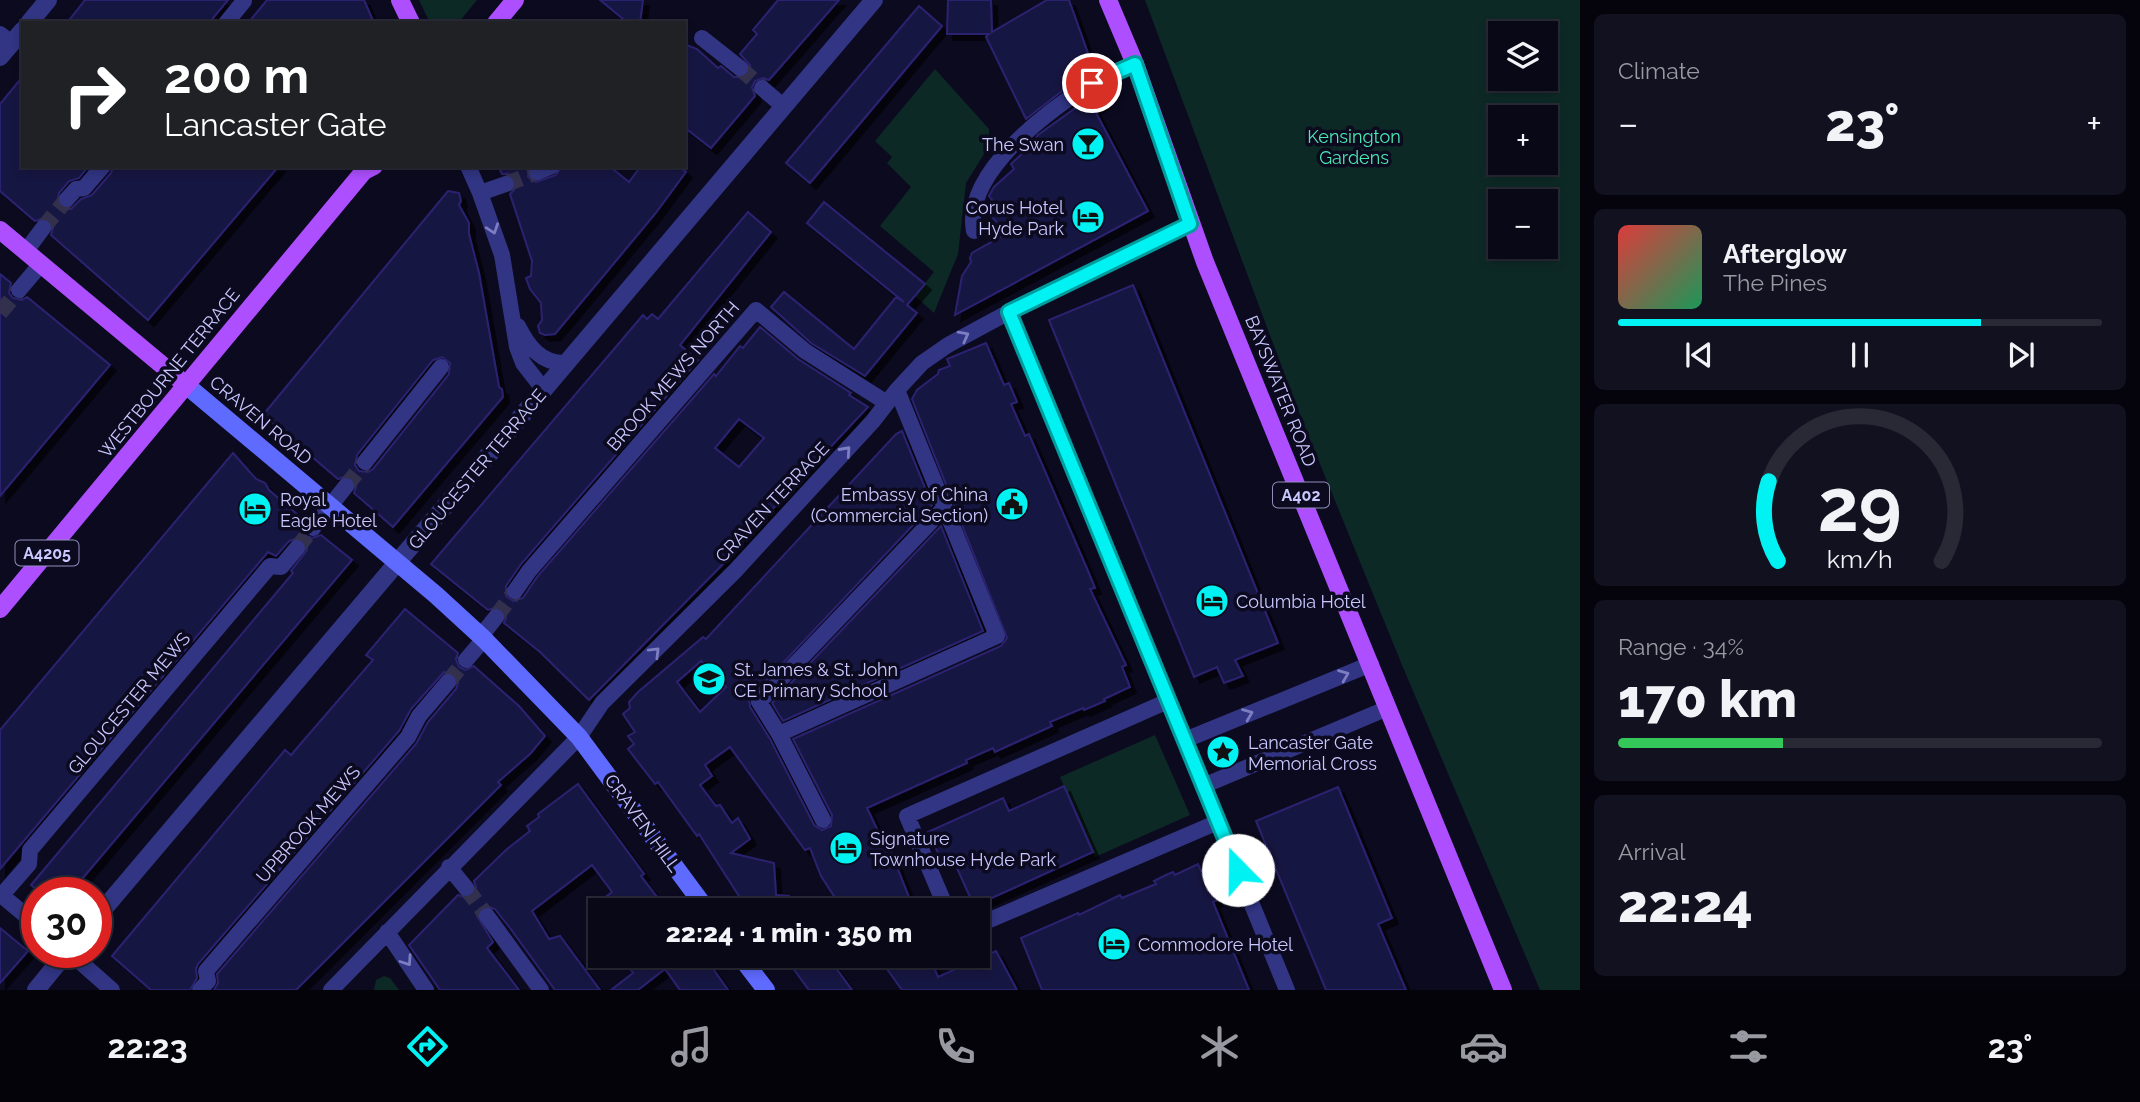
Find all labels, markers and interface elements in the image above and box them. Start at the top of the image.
map controls [1488,21,1558,259]
button: layers [1488,21,1558,91]
text: 200 m [164,47,309,104]
icon: right [49,49,140,140]
pin [1062,53,1122,113]
text: Climate [1618,57,1700,84]
icon: arrive [1073,64,1111,102]
text: 23° [1825,92,1899,153]
text: − [1618,101,1638,146]
text: + [2086,101,2102,146]
button: + [1488,105,1558,175]
text: Lancaster Gate [164,106,387,143]
bar icon: The Swan [1069,125,1107,163]
park label: Kensington Gardens [1307,126,1401,168]
place label: The Swan [982,134,1064,155]
button: − [1488,189,1558,259]
place label: Corus Hotel Hyde Park [966,197,1064,239]
hotel icon: Corus Hotel Hyde Park [1069,198,1107,236]
one-way arrow [485,223,499,235]
text: Afterglow [1723,239,1847,269]
text: The Pines [1723,269,1827,296]
street label: WESTBOURNE TERRACE [94,284,244,462]
street label: BROOK MEWS NORTH [602,297,744,455]
street label: BAYSWATER ROAD [1241,312,1321,470]
one-way arrow [957,331,969,344]
icon: previous [1680,336,1718,374]
icon: pause [1841,336,1879,374]
icon: next [2002,336,2040,374]
street label: CRAVEN ROAD [206,371,316,469]
street label: GLOUCESTER TERRACE [404,385,550,553]
street label: CRAVEN TERRACE [711,438,833,566]
one-way arrow [837,446,850,459]
text: 29 [1818,463,1902,548]
road number: A402 [1273,482,1329,508]
place label: Embassy of China (Commercial Section) [811,484,988,526]
public building icon: Embassy of China (Commercial Section) [993,485,1031,523]
place label: Royal Eagle Hotel [280,489,377,531]
hotel icon: Royal Eagle Hotel [236,490,274,528]
road number: A4205 [16,540,78,566]
text: km/h [1827,544,1893,574]
hotel icon: Columbia Hotel [1193,582,1231,620]
place label: Columbia Hotel [1236,591,1366,612]
street label: GLOUCESTER MEWS [64,628,194,778]
text: Range · 34% [1618,633,1744,660]
one-way arrow [647,647,660,660]
place label: St. James & St. John CE Primary School [734,659,898,701]
school or university icon: St. James & St. John CE Primary School [690,660,728,698]
text: 170 km [1618,668,1797,729]
one-way arrow [1337,669,1349,683]
one-way arrow [1241,708,1253,722]
place label: Lancaster Gate Memorial Cross [1248,732,1377,774]
place icon: Lancaster Gate Memorial Cross [1204,733,1242,771]
street label: UPBROOK MEWS [252,761,364,887]
street label: CRAVEN HILL [601,770,686,876]
place label: Signature Townhouse Hyde Park [870,828,1057,870]
hotel icon: Signature Townhouse Hyde Park [827,829,865,867]
position arrow [1201,833,1275,907]
text: Arrival [1618,838,1685,865]
text: 22:24 [1618,873,1753,934]
speed limit sign: 30 [21,877,112,968]
text: 22:24 · 1 min · 350 m [666,918,912,948]
hotel icon: Commodore Hotel [1095,925,1133,963]
place label: Commodore Hotel [1138,934,1293,955]
one-way arrow [398,953,411,966]
icon: directions [403,1022,452,1071]
icon: music [667,1022,716,1071]
icon: phone [931,1022,980,1071]
icon: climate [1195,1022,1244,1071]
icon: car [1459,1022,1508,1071]
icon: filters [1724,1022,1773,1071]
text: 22:23 [108,1028,188,1065]
text: 23° [1988,1028,2032,1065]

